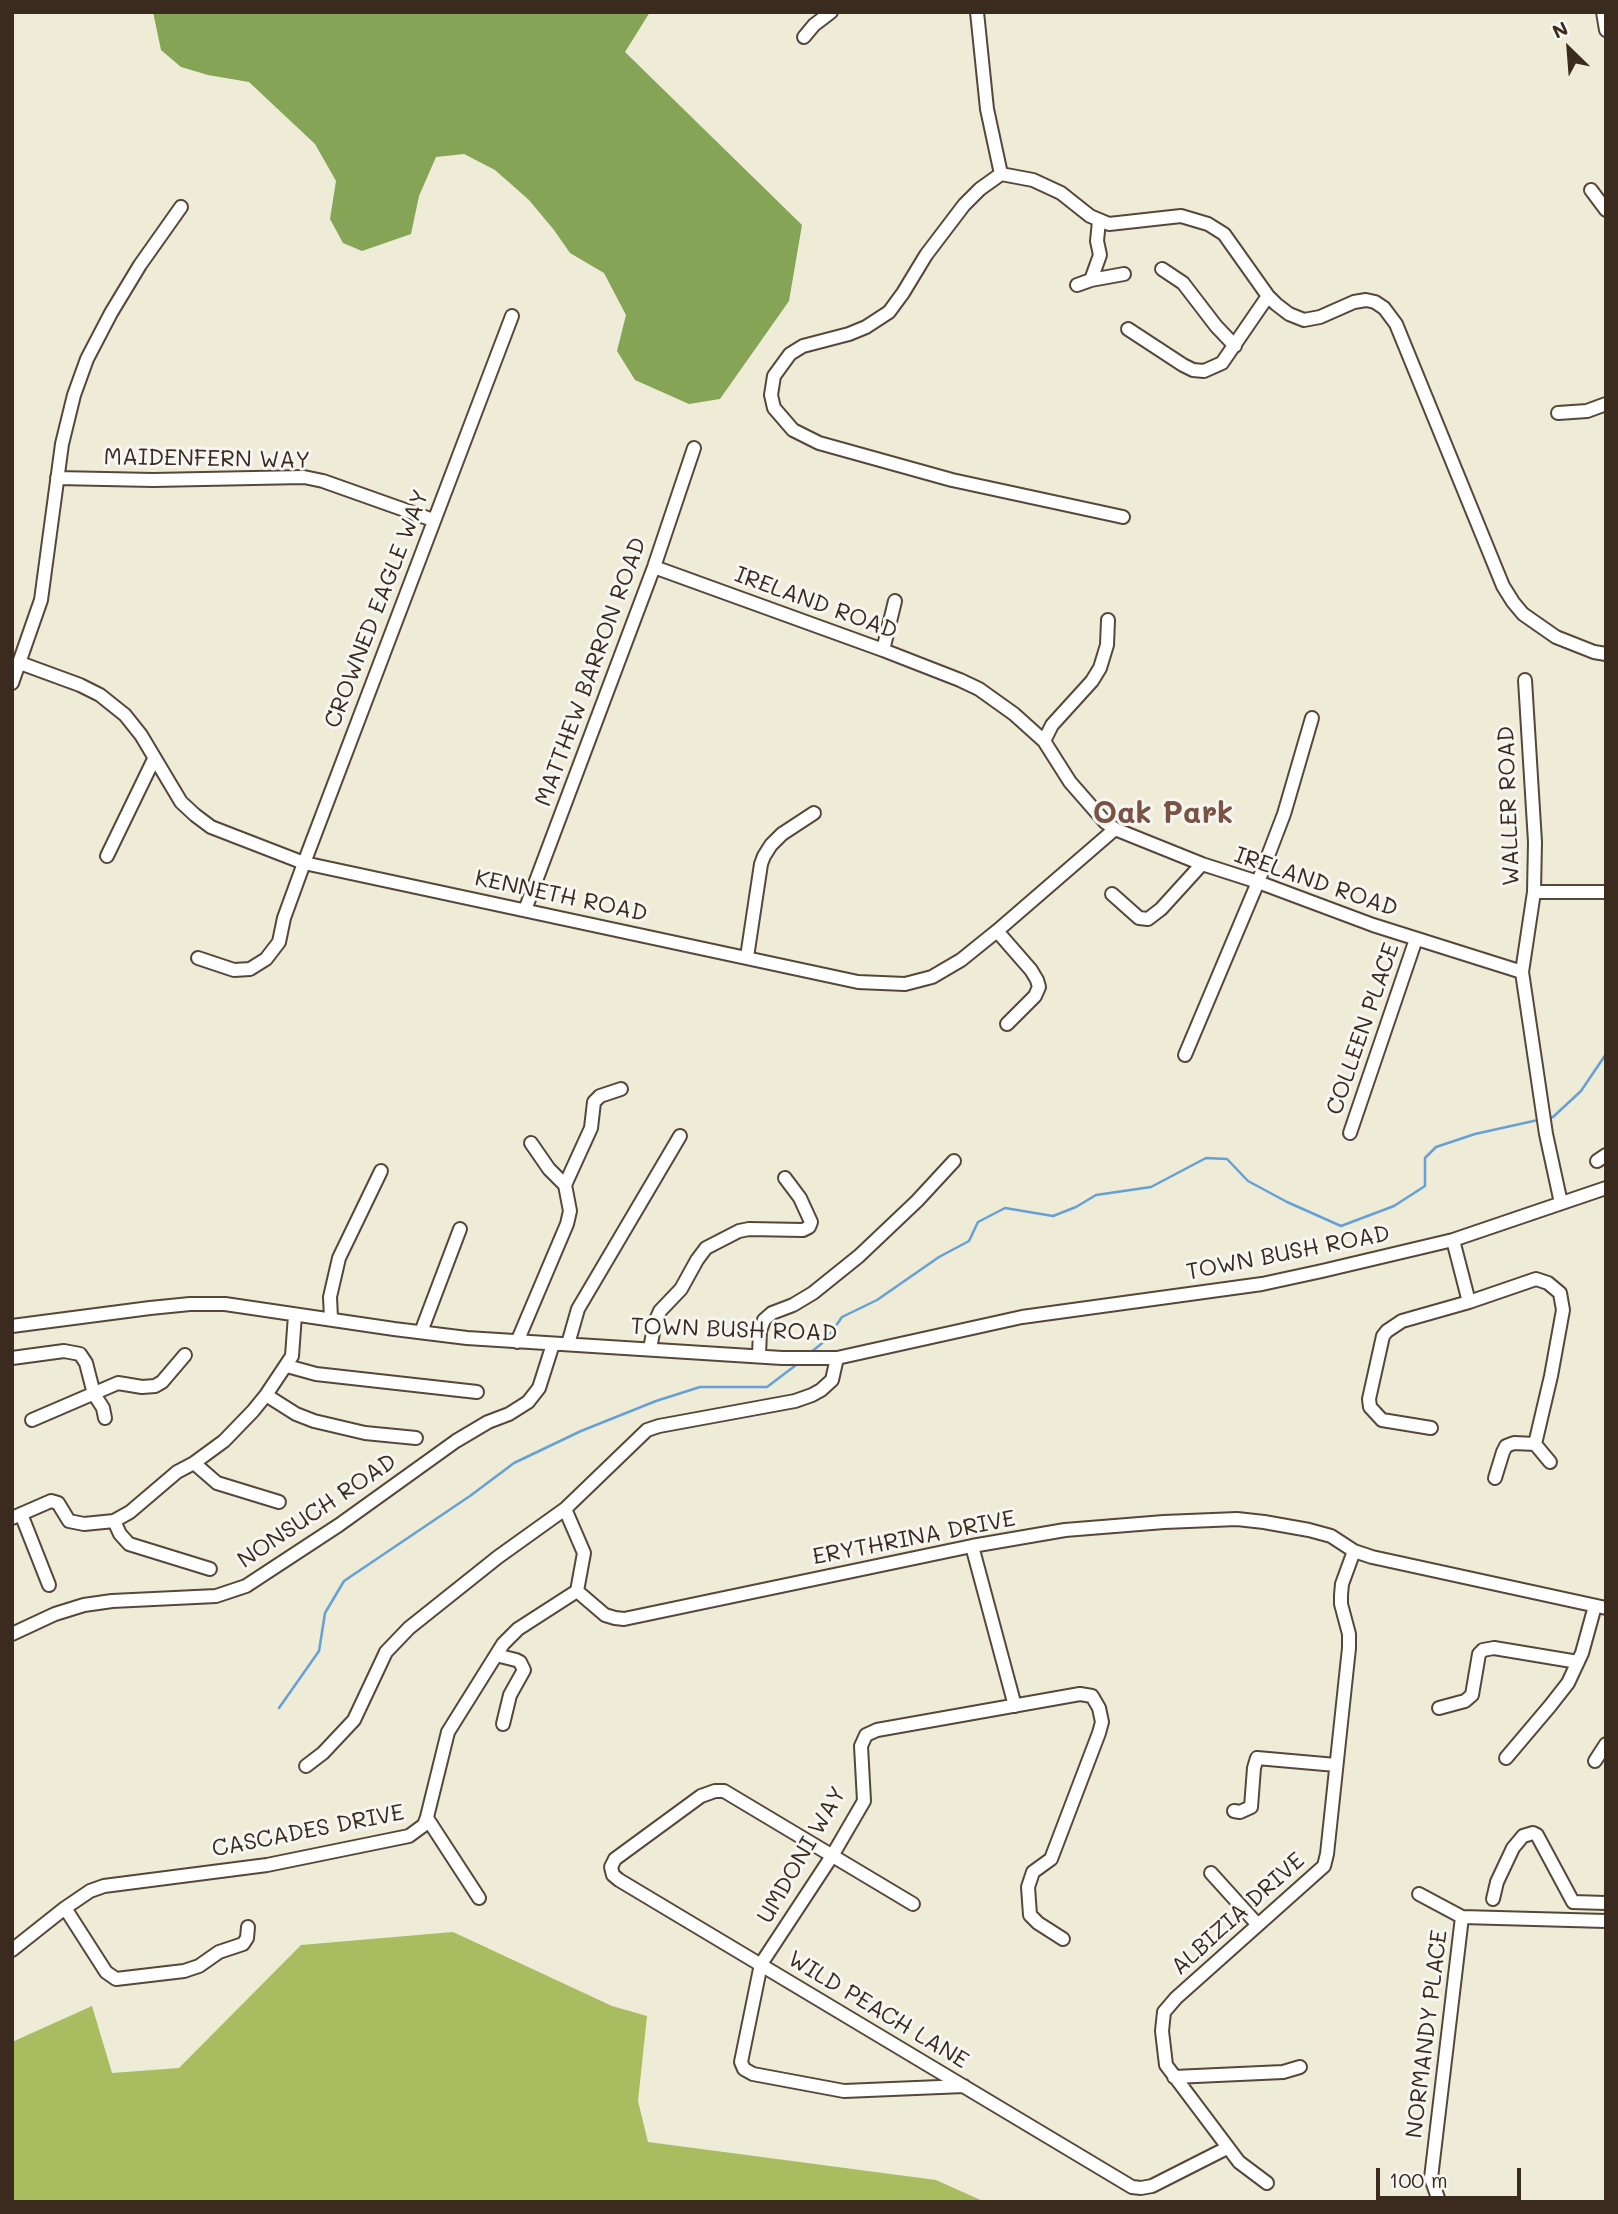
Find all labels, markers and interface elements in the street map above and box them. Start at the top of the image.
north arrow [1534,14,1604,84]
text: N [1548,15,1572,44]
street label: MAIDENFERN WAY [103,443,311,475]
street label: CROWNED EAGLE WAY [319,486,435,732]
street label: MATTHEW BARRON ROAD [529,534,653,810]
street label: IRELAND ROAD [731,561,901,645]
street label: WALLER ROAD [1492,725,1526,887]
district label: Oak Park [1093,796,1233,832]
street label: IRELAND ROAD [1231,841,1401,923]
street label: KENNETH ROAD [472,864,650,928]
street label: COLLEEN PLACE [1321,939,1405,1119]
street label: TOWN BUSH ROAD [1184,1220,1392,1286]
street label: TOWN BUSH ROAD [630,1313,838,1347]
street label: NONSUCH ROAD [232,1448,402,1574]
street label: ERYTHRINA DRIVE [810,1505,1018,1571]
street label: UMDONI WAY [752,1782,852,1928]
street label: CASCADES DRIVE [209,1799,407,1863]
street label: ALBIZIA DRIVE [1166,1847,1310,1981]
street label: NORMANDY PLACE [1401,1928,1453,2140]
street label: WILD PEACH LANE [783,1945,973,2075]
scale bar [1380,2154,1525,2198]
text: 100 m [1389,2166,1448,2193]

